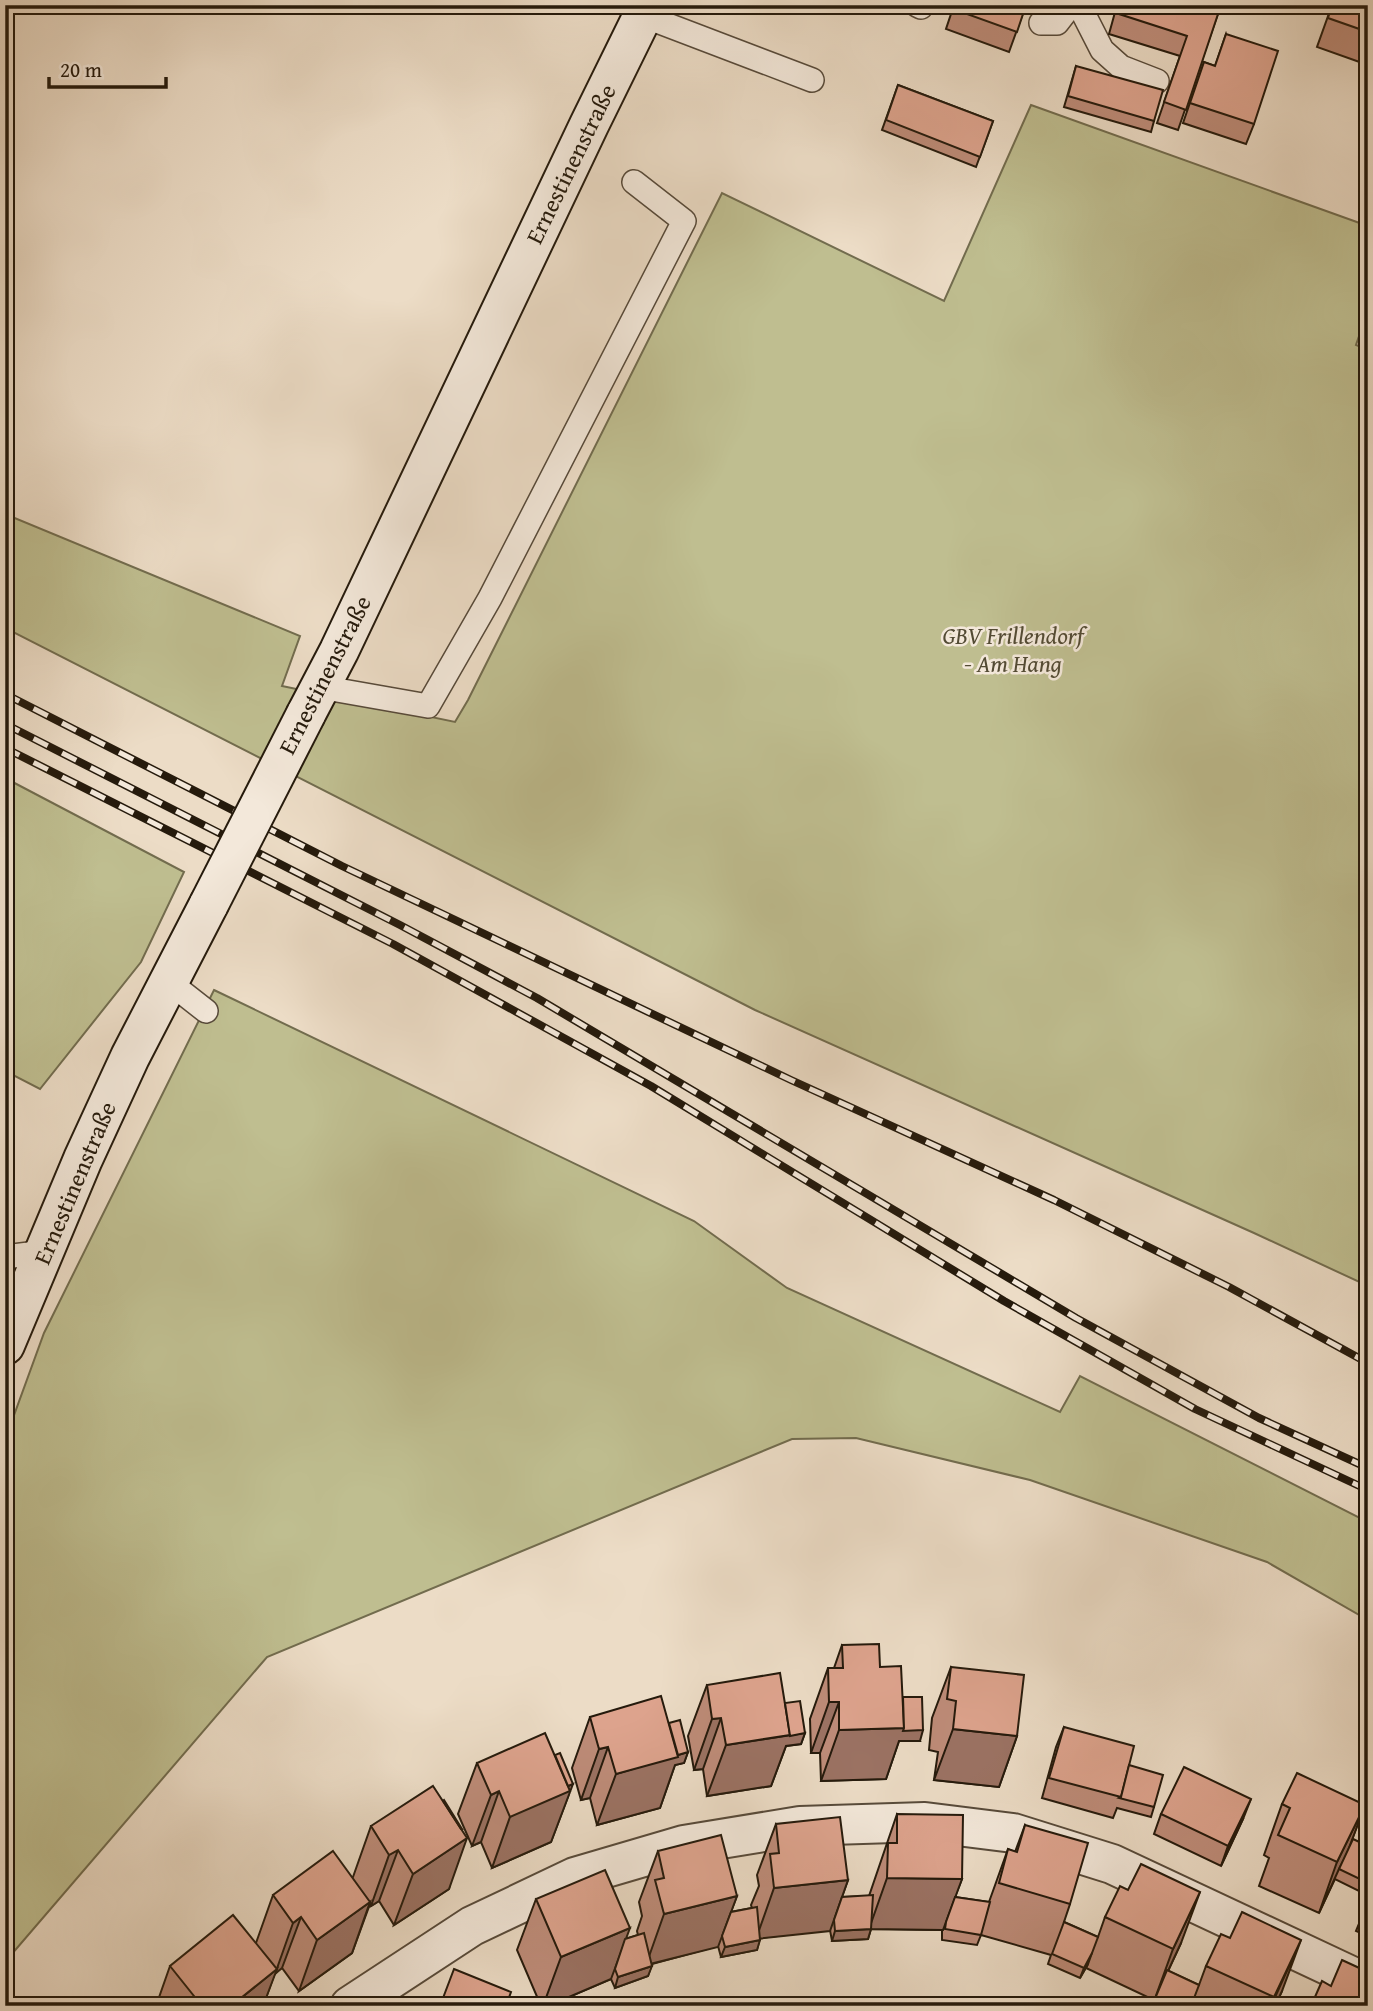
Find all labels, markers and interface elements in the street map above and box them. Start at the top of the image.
scale bar [49,46,166,90]
text: 20 m [60,54,102,85]
street label: Ernestinenstraße [517,78,624,250]
street label: Ernestinenstraße [269,589,380,760]
park label: GBV Frillendorf - Am Hang [942,618,1089,681]
street label: Ernestinenstraße [24,1096,125,1270]

